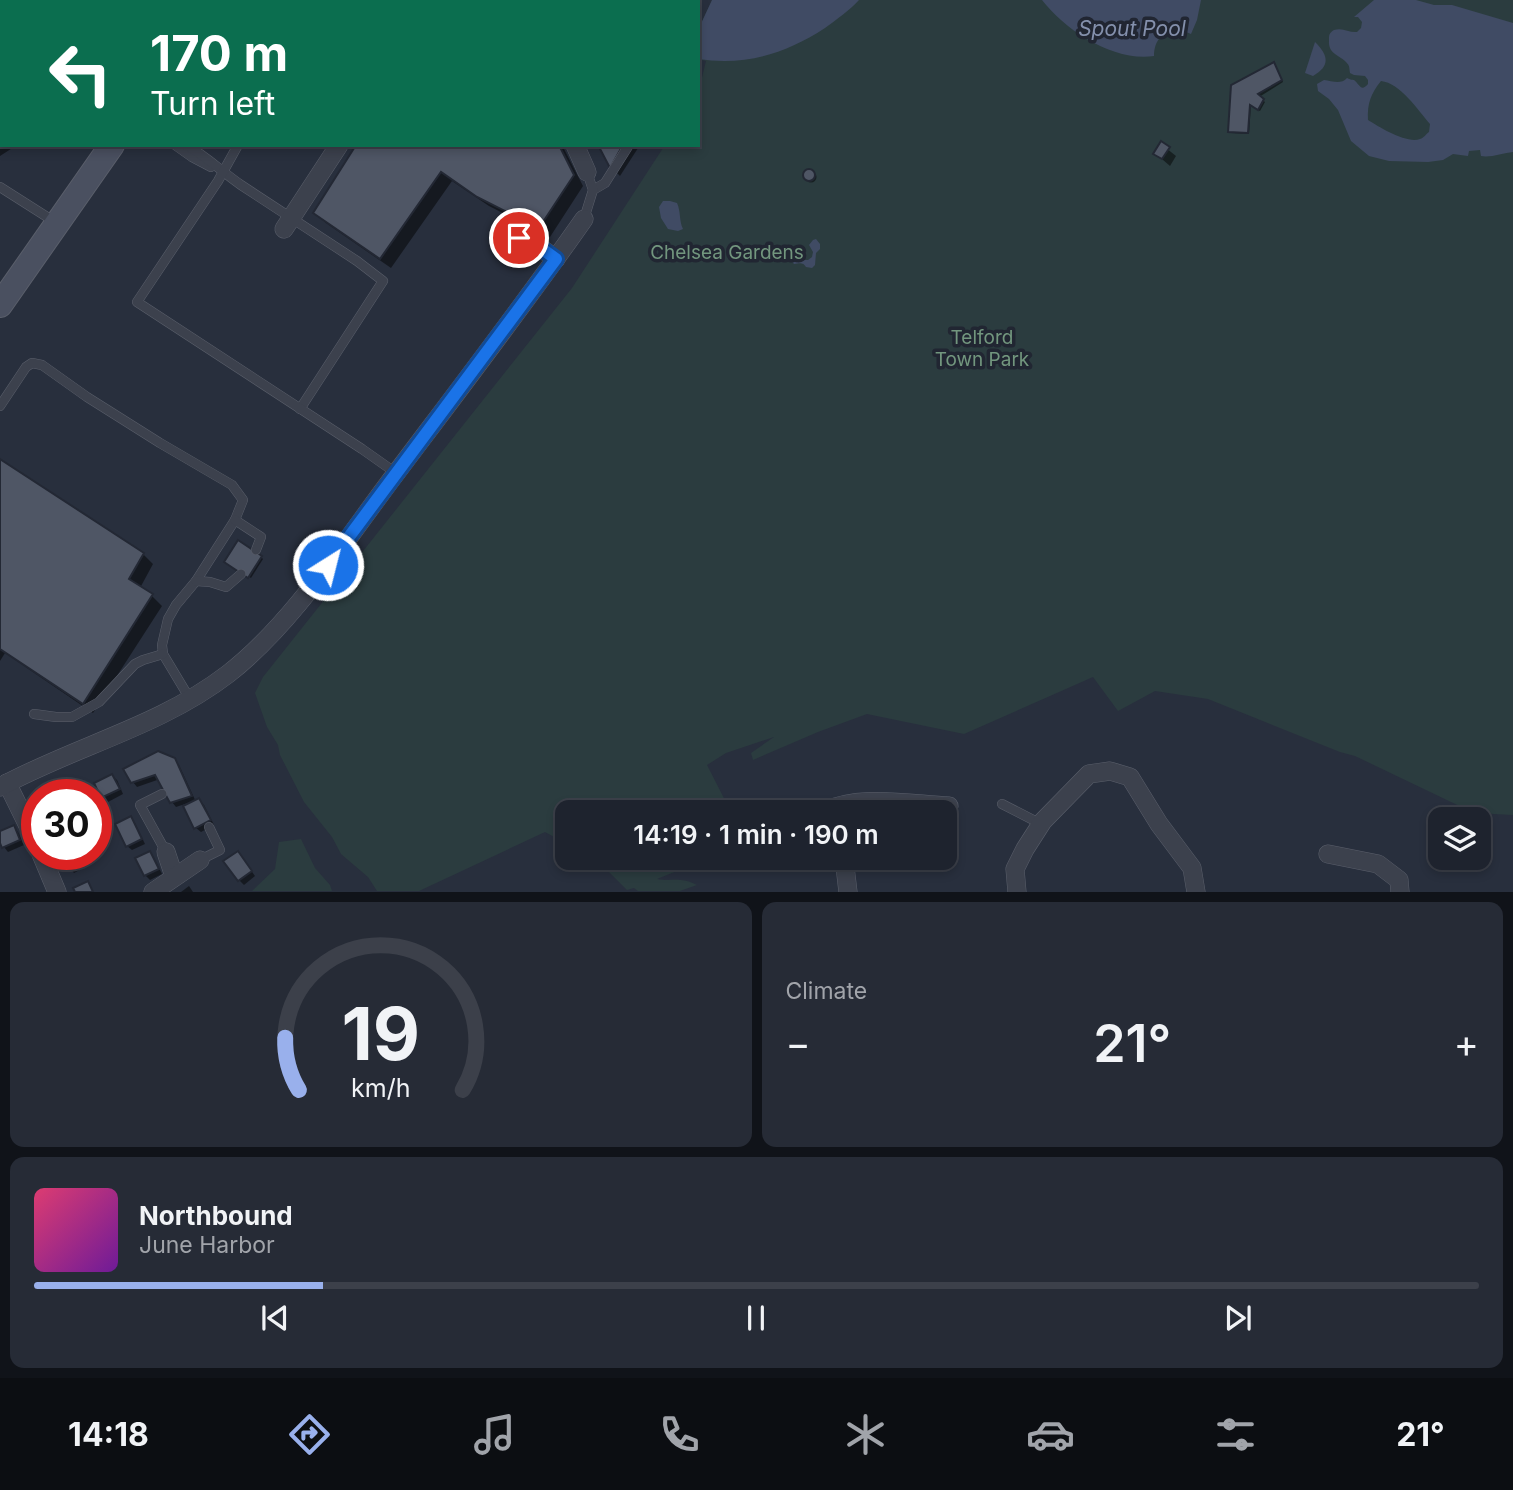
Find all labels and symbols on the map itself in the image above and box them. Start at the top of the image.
water label: Spout Pool [1078,16,1187,41]
pin [489,208,549,268]
park label: Chelsea Gardens [650,241,804,264]
park label: Telford Town Park [935,326,1030,371]
position arrow [291,528,365,602]
speed limit sign: 30 [21,779,112,870]

